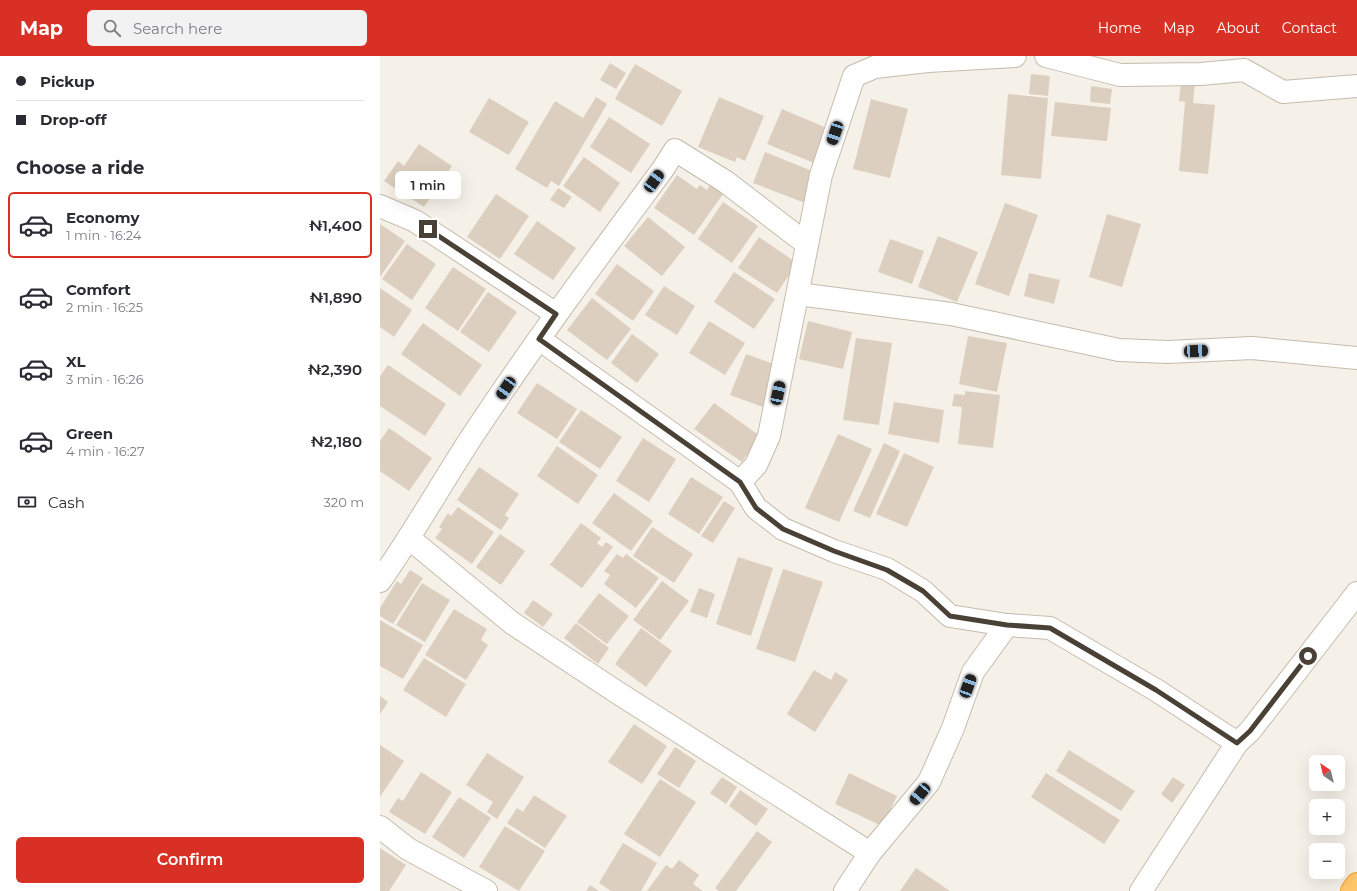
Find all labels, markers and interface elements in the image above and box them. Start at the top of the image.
search box [87,10,367,46]
text: Map [20,17,63,40]
icon: search [101,17,123,39]
text: Search here [133,19,222,38]
text: Home [1098,19,1141,37]
text: Map [1163,19,1194,37]
text: About [1216,19,1260,37]
text: Contact [1282,19,1337,37]
text: Pickup [40,72,95,91]
text: Drop-off [40,110,107,129]
car [825,120,845,146]
text: Choose a ride [16,157,144,179]
car [642,168,666,194]
callout: 1 min [395,171,461,199]
text: 1 min [411,177,445,193]
icon: car [18,207,54,243]
text: Economy [66,208,139,227]
text: ₦1,400 [309,216,362,235]
route end [419,220,437,238]
text: 1 min · 16:24 [66,227,141,243]
icon: car [18,279,54,315]
text: Comfort [66,280,131,299]
text: ₦1,890 [310,288,362,307]
text: 2 min · 16:25 [66,299,143,315]
car [1184,344,1208,358]
icon: car [18,351,54,387]
text: XL [66,352,85,371]
text: ₦2,390 [308,360,362,379]
text: 3 min · 16:26 [66,371,144,387]
car [494,375,518,401]
car [770,380,786,406]
icon: car [18,423,54,459]
text: Green [66,424,113,443]
text: ₦2,180 [311,432,362,451]
text: 4 min · 16:27 [66,443,145,459]
icon: cash [16,491,38,513]
text: Cash [48,493,85,512]
text: 320 m [324,494,364,510]
route start [1299,647,1317,665]
car [958,673,978,699]
north arrow [1309,755,1345,791]
map controls [1309,755,1345,879]
car [908,781,932,807]
button: + [1309,799,1345,835]
button: Confirm [16,837,364,883]
button: − [1309,843,1345,879]

